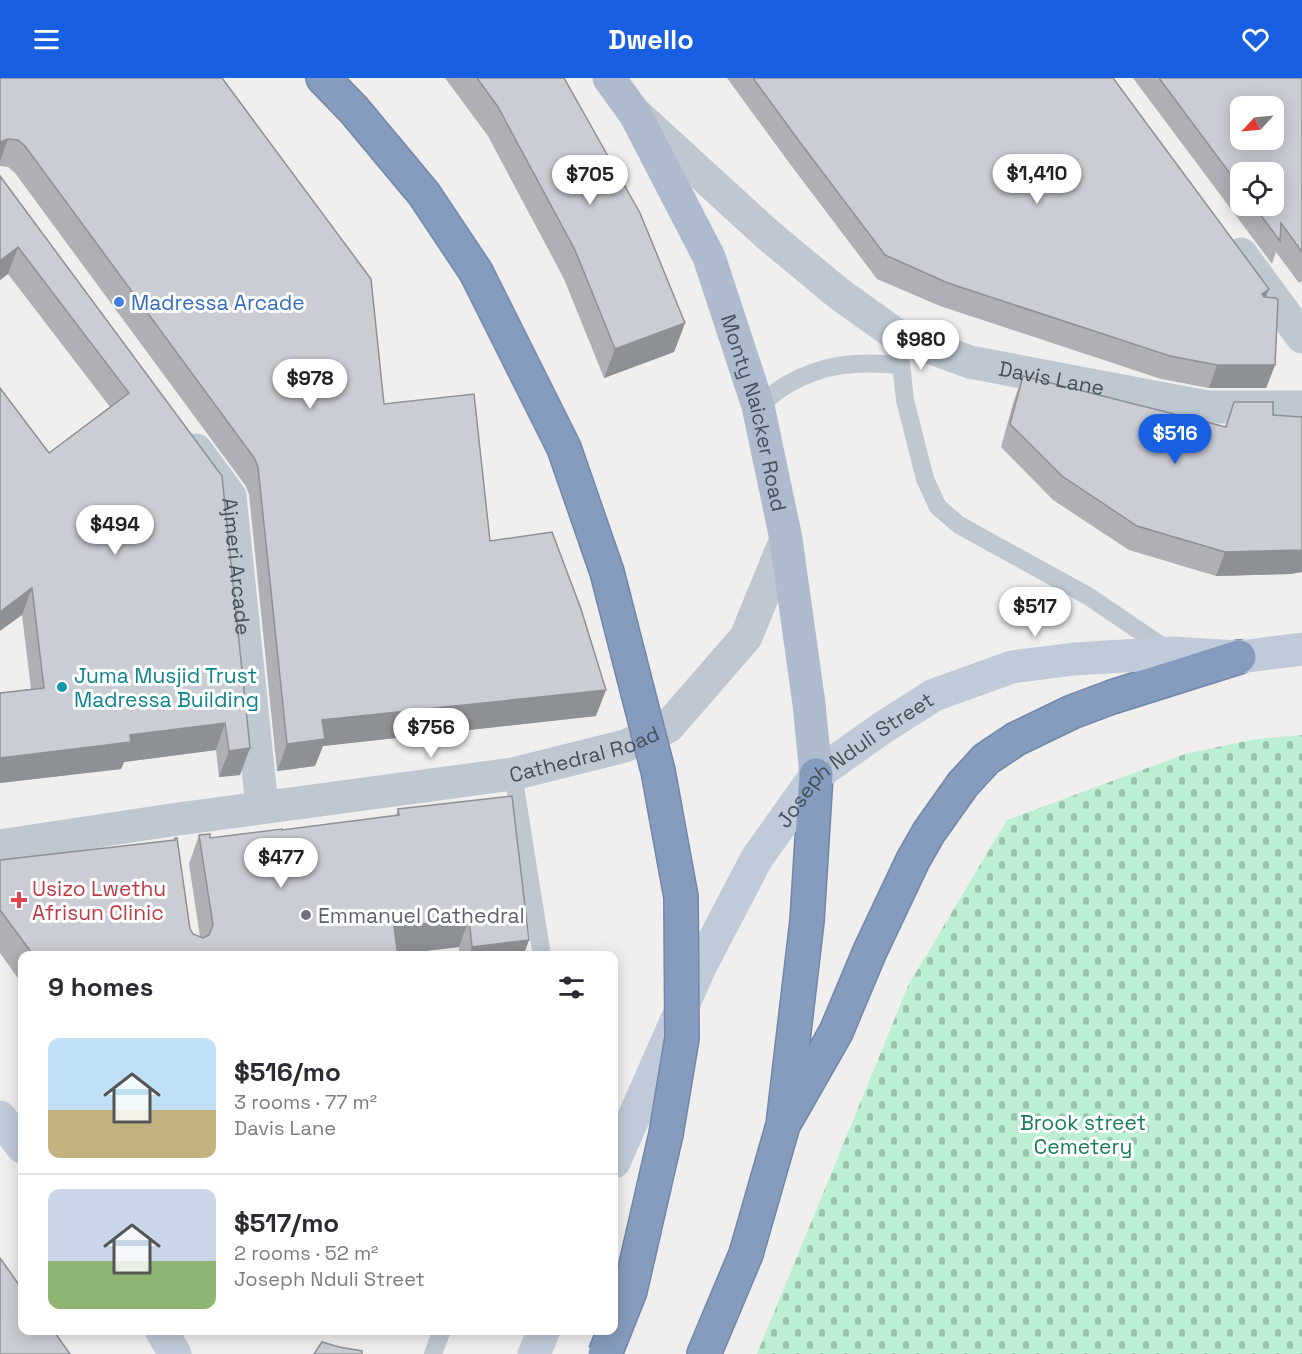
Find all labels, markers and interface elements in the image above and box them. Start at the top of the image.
text: Dwello [608,22,694,57]
icon: menu [30,23,63,56]
icon: heart [1239,23,1272,56]
north arrow [1230,96,1284,150]
map controls [1230,96,1284,216]
pin: $1,410 [988,154,1086,205]
pin: $705 [554,155,626,206]
text: $1,410 [1007,160,1068,186]
text: $705 [566,161,614,187]
button: locate [1230,162,1284,216]
place label: Madressa Arcade [131,289,305,316]
marker: Madressa Arcade [112,295,126,309]
street label: Monty Naicker Road [715,311,793,514]
pin: $980 [885,320,957,371]
text: $980 [896,326,946,352]
street label: Davis Lane [996,354,1107,401]
pin: $978 [274,359,346,410]
text: $978 [286,365,334,391]
pin: $516 [1139,414,1211,465]
text: $516 [1152,420,1198,446]
street label: Ajmeri Arcade [217,496,258,637]
pin: $494 [79,505,151,556]
text: $494 [90,511,140,537]
pin: $517 [999,587,1071,638]
text: $517 [1013,593,1057,619]
place label: Juma Musjid Trust Madressa Building [74,662,259,713]
marker: Juma Musjid Trust Madressa Building [55,680,69,694]
street label: Joseph Nduli Street [770,685,938,833]
pin: $756 [395,708,467,759]
text: $756 [407,714,455,740]
street label: Cathedral Road [506,719,663,788]
pin: $477 [245,838,317,889]
text: $477 [258,844,304,870]
place label: Usizo Lwethu Afrisun Clinic [32,875,166,926]
marker: Usizo Lwethu Afrisun Clinic [10,891,28,909]
place label: Emmanuel Cathedral [318,902,525,929]
marker: Emmanuel Cathedral [299,908,313,922]
text: 9 homes [48,970,153,1004]
icon: filters [555,971,588,1004]
text: $516/mo [234,1055,341,1089]
icon: home [96,1062,168,1134]
text: 3 rooms · 77 m² [234,1089,377,1115]
park label: Brook street Cemetery [1020,1109,1146,1160]
text: Davis Lane [234,1115,336,1141]
text: $517/mo [234,1206,339,1240]
icon: home [96,1213,168,1285]
text: 2 rooms · 52 m² [234,1240,378,1266]
text: Joseph Nduli Street [234,1266,425,1292]

